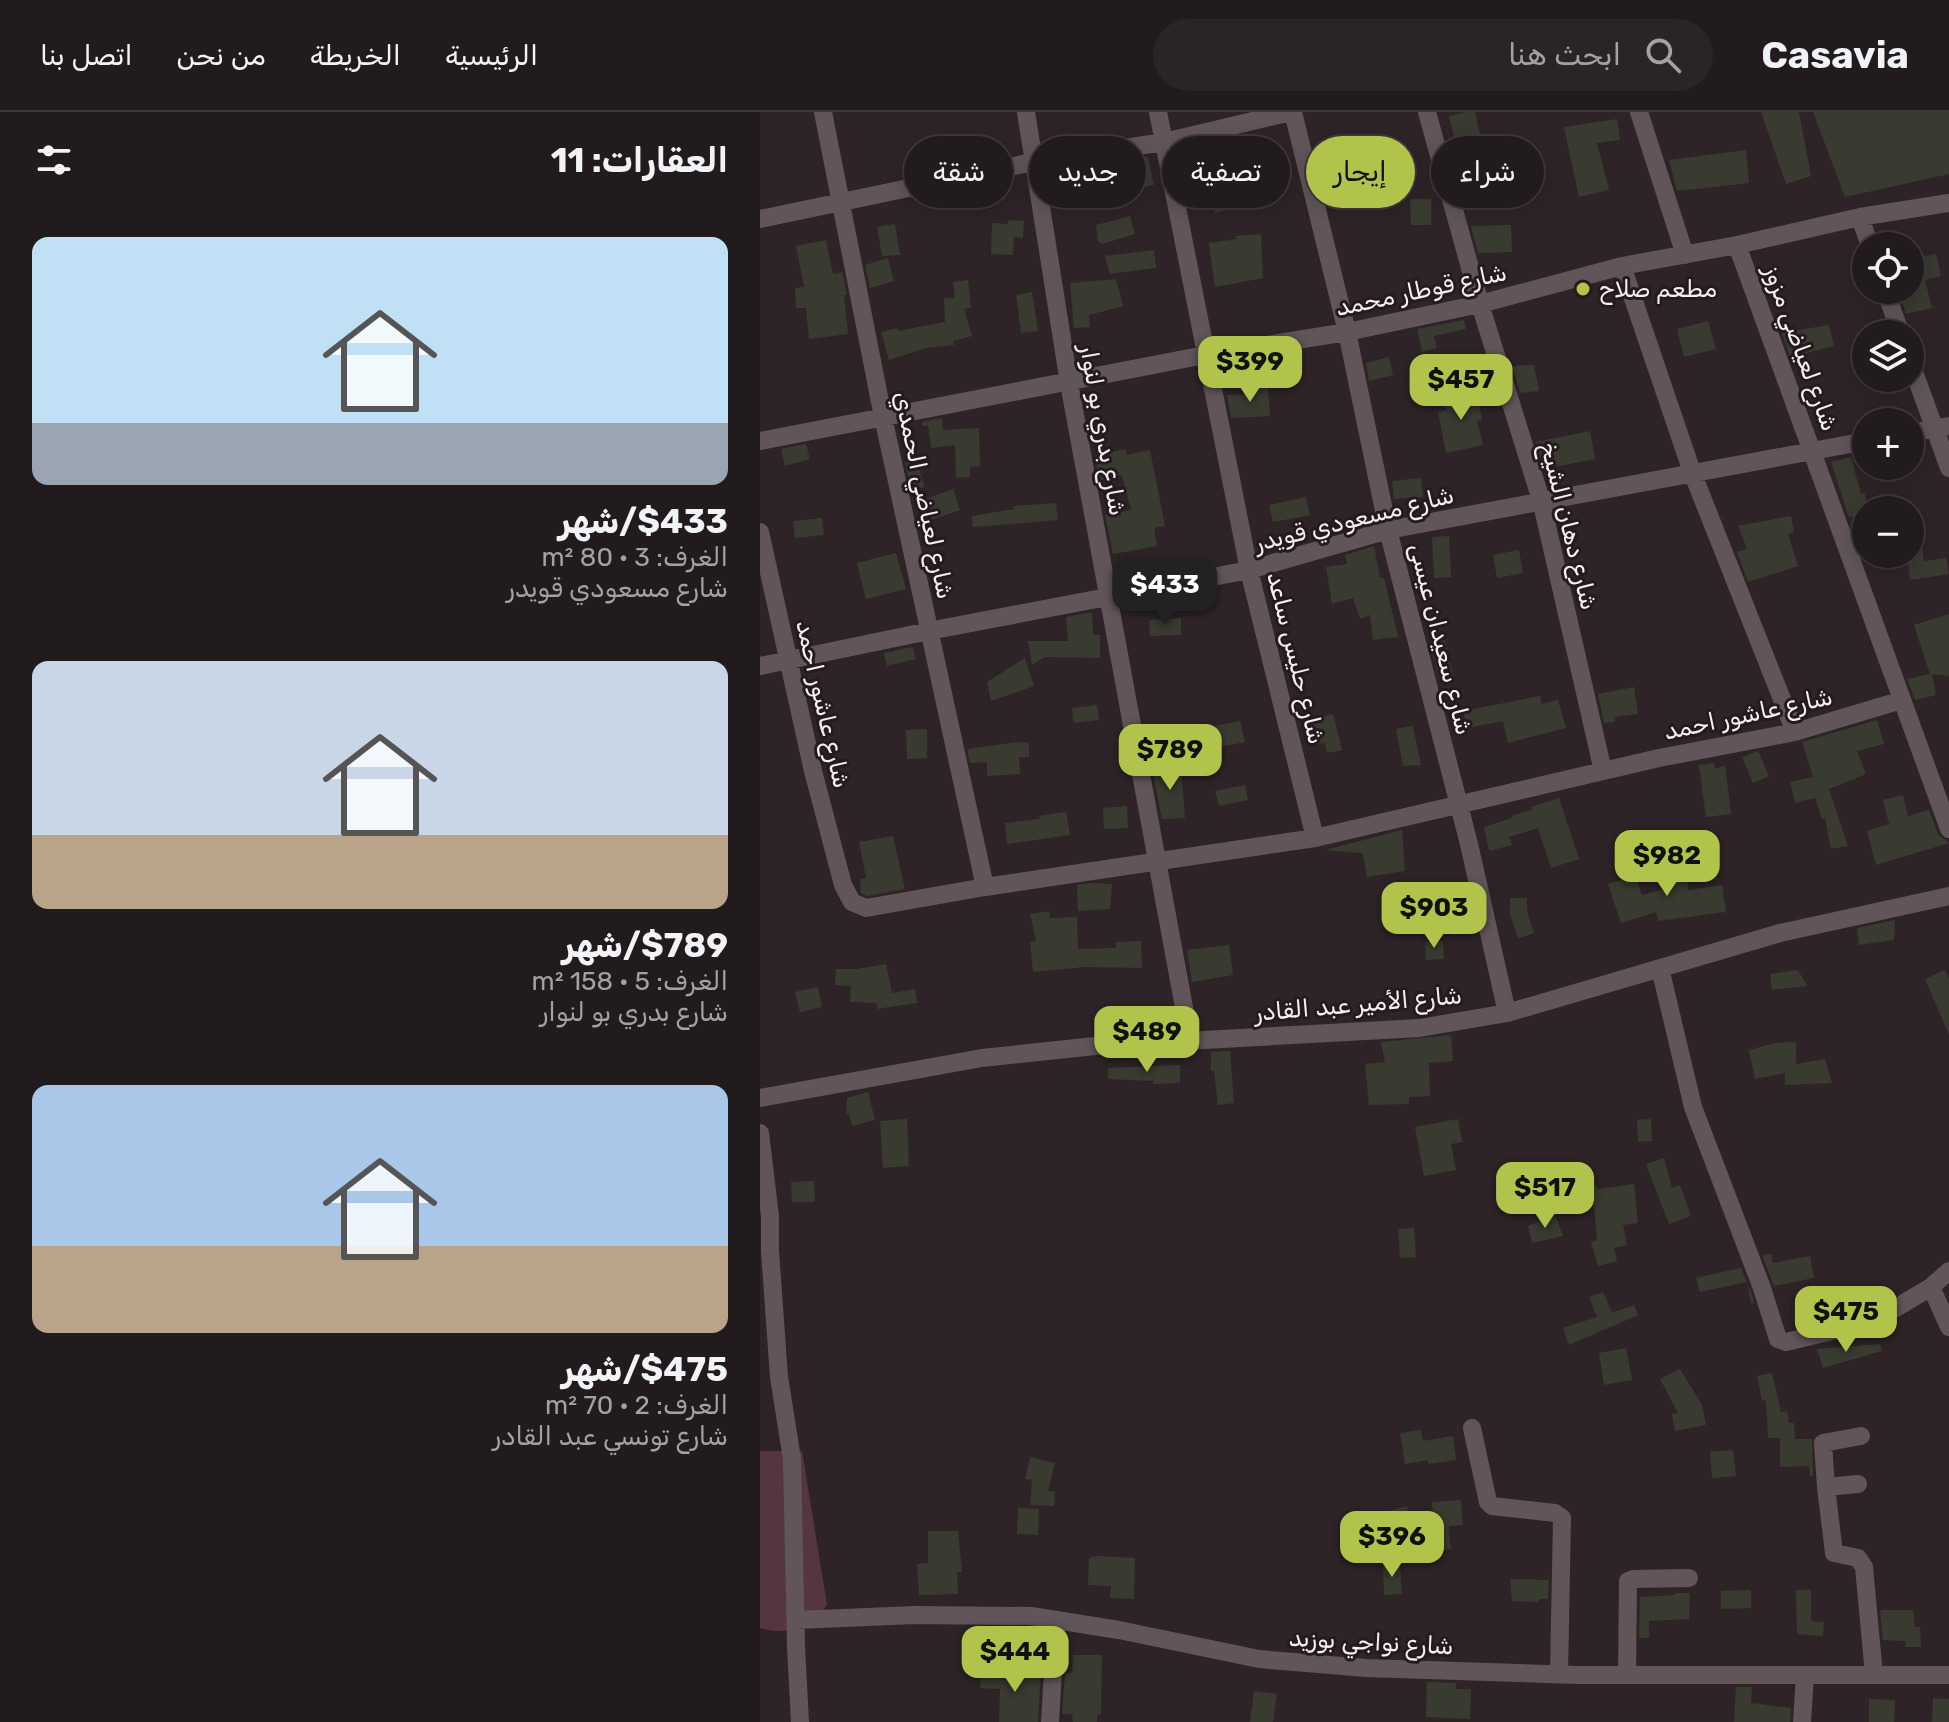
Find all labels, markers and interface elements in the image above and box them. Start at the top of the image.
search box [1153,19,1713,91]
text: Casavia [1761,32,1909,78]
icon: search [1641,33,1685,77]
text: ابحث هنا [1508,37,1621,73]
text: اتصل بنا [40,39,133,72]
text: من نحن [177,39,266,72]
text: الخريطة [310,39,401,72]
text: الرئيسية [445,39,538,72]
chip: شقة [904,136,1013,208]
chip: جديد [1029,136,1146,208]
chip: تصفية [1162,136,1290,208]
chip: إيجار [1306,136,1415,208]
chip: شراء [1431,136,1544,208]
icon: filters [32,138,76,182]
text: العقارات: 11 [551,140,728,181]
map controls [1852,232,1924,568]
button: locate [1852,232,1924,304]
street label: شارع قوطار محمد [1333,258,1510,324]
street label: شارع لعياضي مزوز [1754,259,1844,436]
place label: مطعم صلاح [1599,275,1717,305]
marker: مطعم صلاح [1574,280,1592,298]
icon: home [308,289,452,433]
button: layers [1852,320,1924,392]
pin: $399 [1203,336,1297,404]
street label: شارع بدري بو لنوار [1071,340,1132,518]
text: $399 [1216,346,1284,377]
pin: $457 [1414,354,1508,422]
text: $457 [1428,364,1494,395]
street label: شارع لعياضي الحمدي [884,389,960,602]
button: + [1852,408,1924,480]
street label: شارع دهان الشيخ [1532,439,1603,614]
street label: شارع مسعودي قويدر [1249,481,1457,561]
button: − [1852,496,1924,568]
text: $433/شهر [558,501,728,542]
street label: شارع سعيدان عيسى [1402,540,1478,738]
text: الغرف: 3 · 80 m² [541,542,728,573]
pin: $433 [1118,559,1212,627]
text: $433 [1130,569,1200,600]
street label: شارع حليس ساعد [1259,569,1331,747]
text: شارع مسعودي قويدر [506,573,728,604]
street label: شارع عاشور احمد [788,617,856,791]
street label: شارع عاشور احمد [1661,682,1835,747]
icon: home [308,713,452,857]
pin: $789 [1123,724,1217,792]
text: $789 [1137,734,1203,765]
pin: $982 [1620,830,1714,898]
text: $982 [1633,840,1701,871]
pin: $903 [1387,882,1481,950]
text: $903 [1400,892,1468,923]
text: $789/شهر [562,925,728,966]
text: الغرف: 5 · 158 m² [532,966,728,997]
street label: شارع الأمير عبد القادر [1251,981,1463,1029]
text: شارع بدري بو لنوار [540,997,728,1028]
pin: $489 [1100,1006,1194,1074]
text: $489 [1112,1016,1182,1047]
icon: home [308,1137,452,1281]
pin: $517 [1498,1162,1592,1230]
text: $517 [1514,1172,1576,1203]
pin: $475 [1799,1286,1893,1354]
text: $475 [1813,1296,1879,1327]
text: $475/شهر [562,1349,728,1390]
text: الغرف: 2 · 70 m² [545,1390,728,1421]
text: شارع تونسي عبد القادر [493,1421,728,1452]
pin: $396 [1345,1511,1439,1579]
text: $396 [1358,1521,1426,1552]
street label: شارع نواجي بوزيد [1288,1624,1454,1664]
pin: $444 [968,1626,1062,1694]
text: $444 [980,1636,1050,1667]

